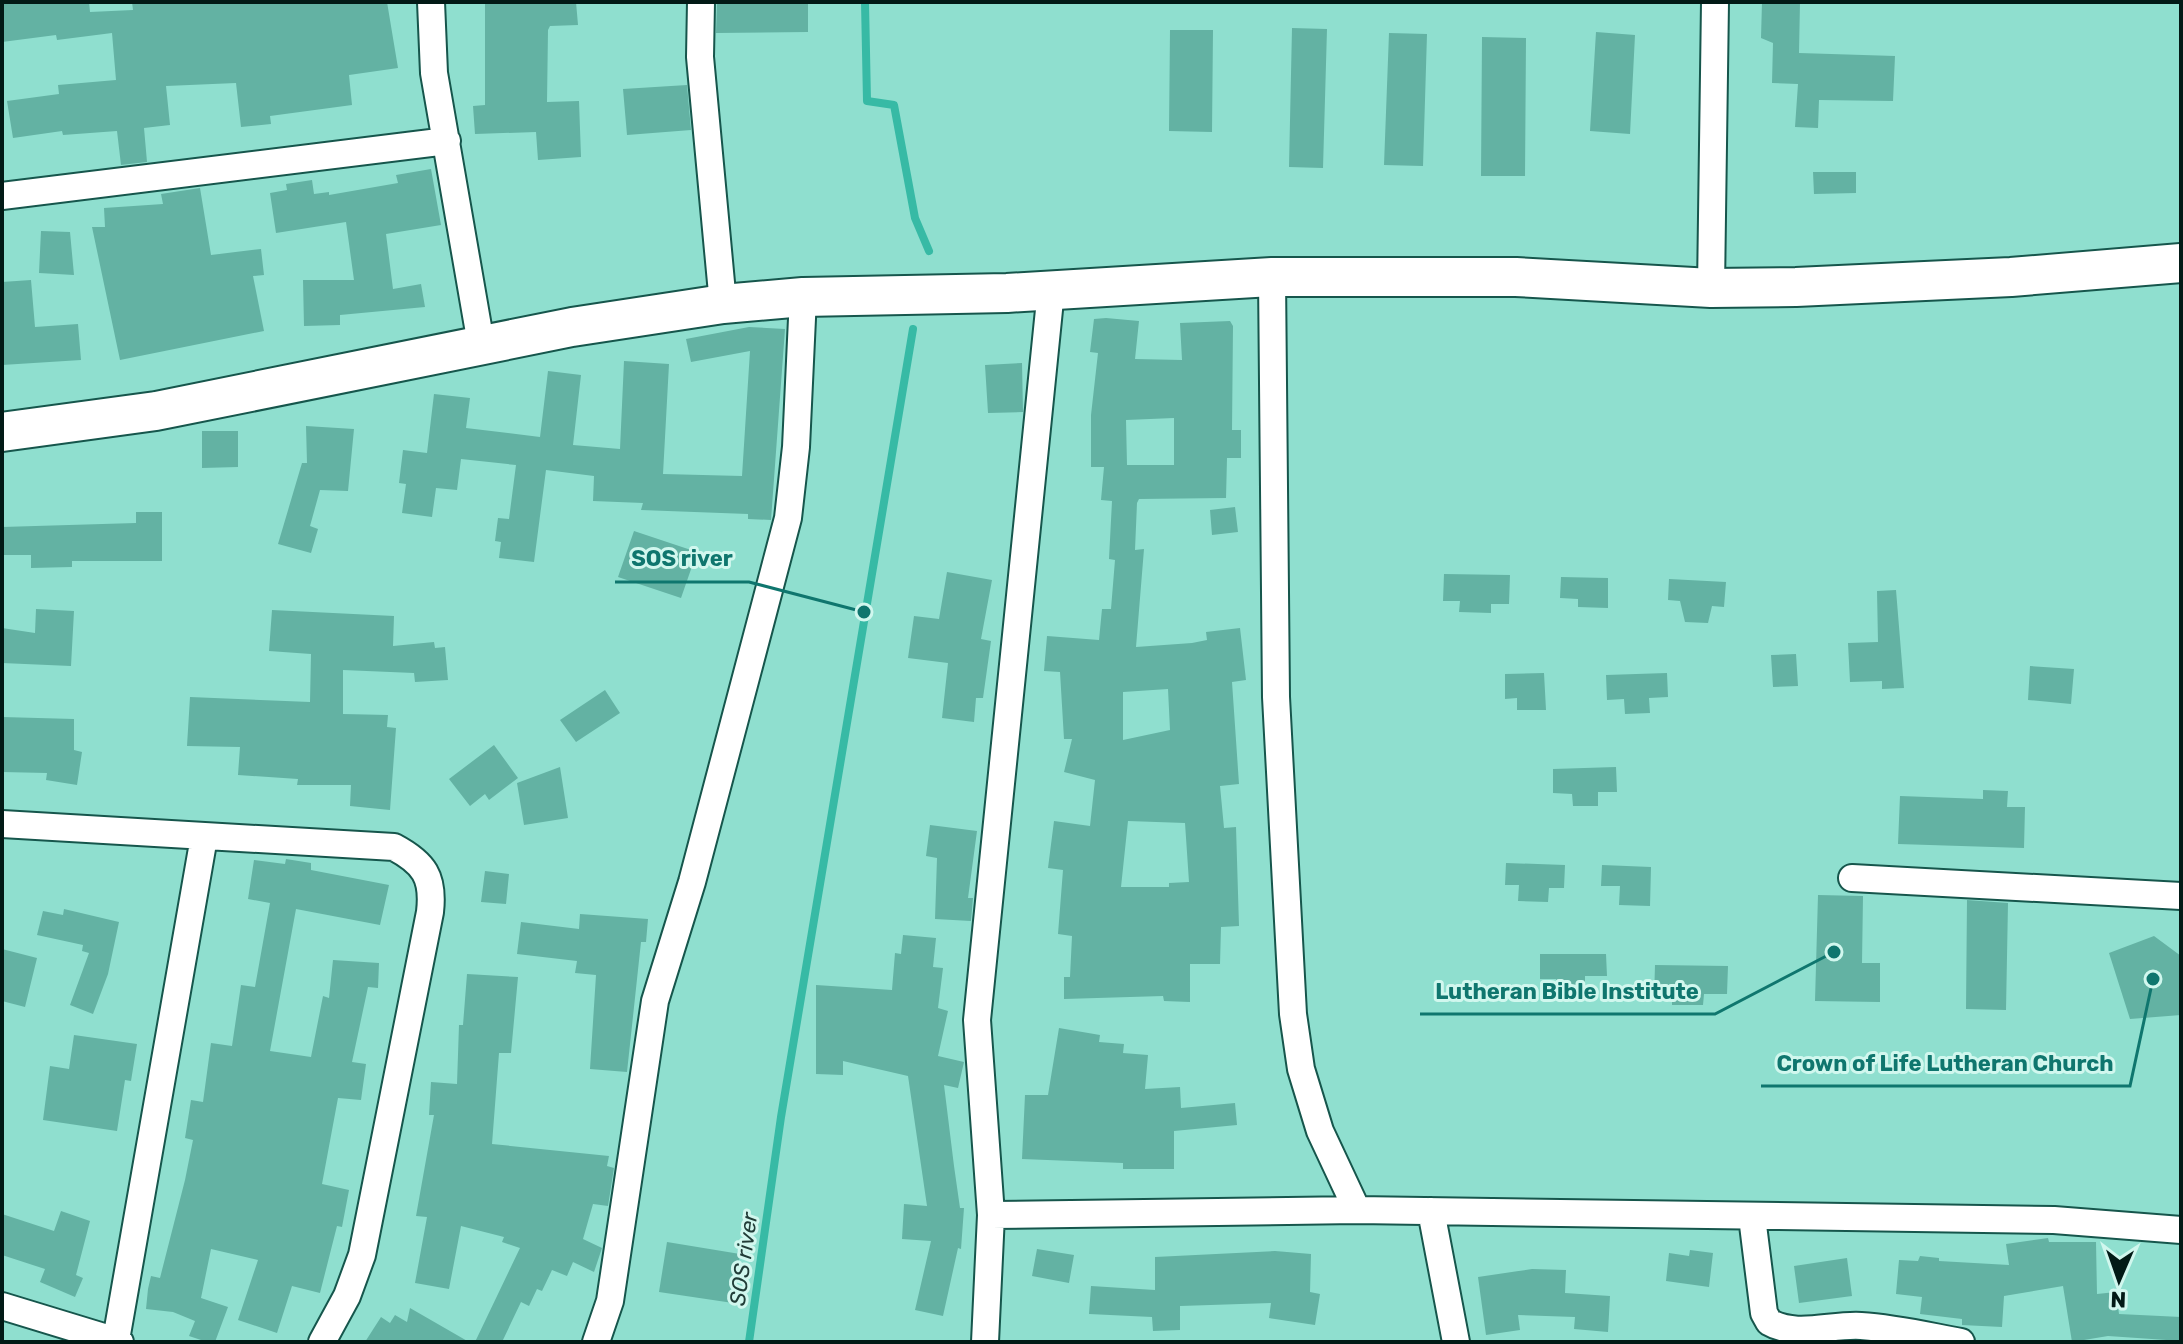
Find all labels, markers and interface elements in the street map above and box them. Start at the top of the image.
callout: SOS river [615,536,749,582]
text: SOS river [631,545,733,572]
callout: Lutheran Bible Institute [1420,968,1715,1014]
text: Lutheran Bible Institute [1435,978,1699,1005]
callout: Crown of Life Lutheran Church [1761,1040,2130,1086]
text: Crown of Life Lutheran Church [1776,1050,2114,1077]
water label: SOS river [724,1209,764,1307]
north arrow [2079,1240,2159,1320]
text: N [2110,1286,2127,1313]

